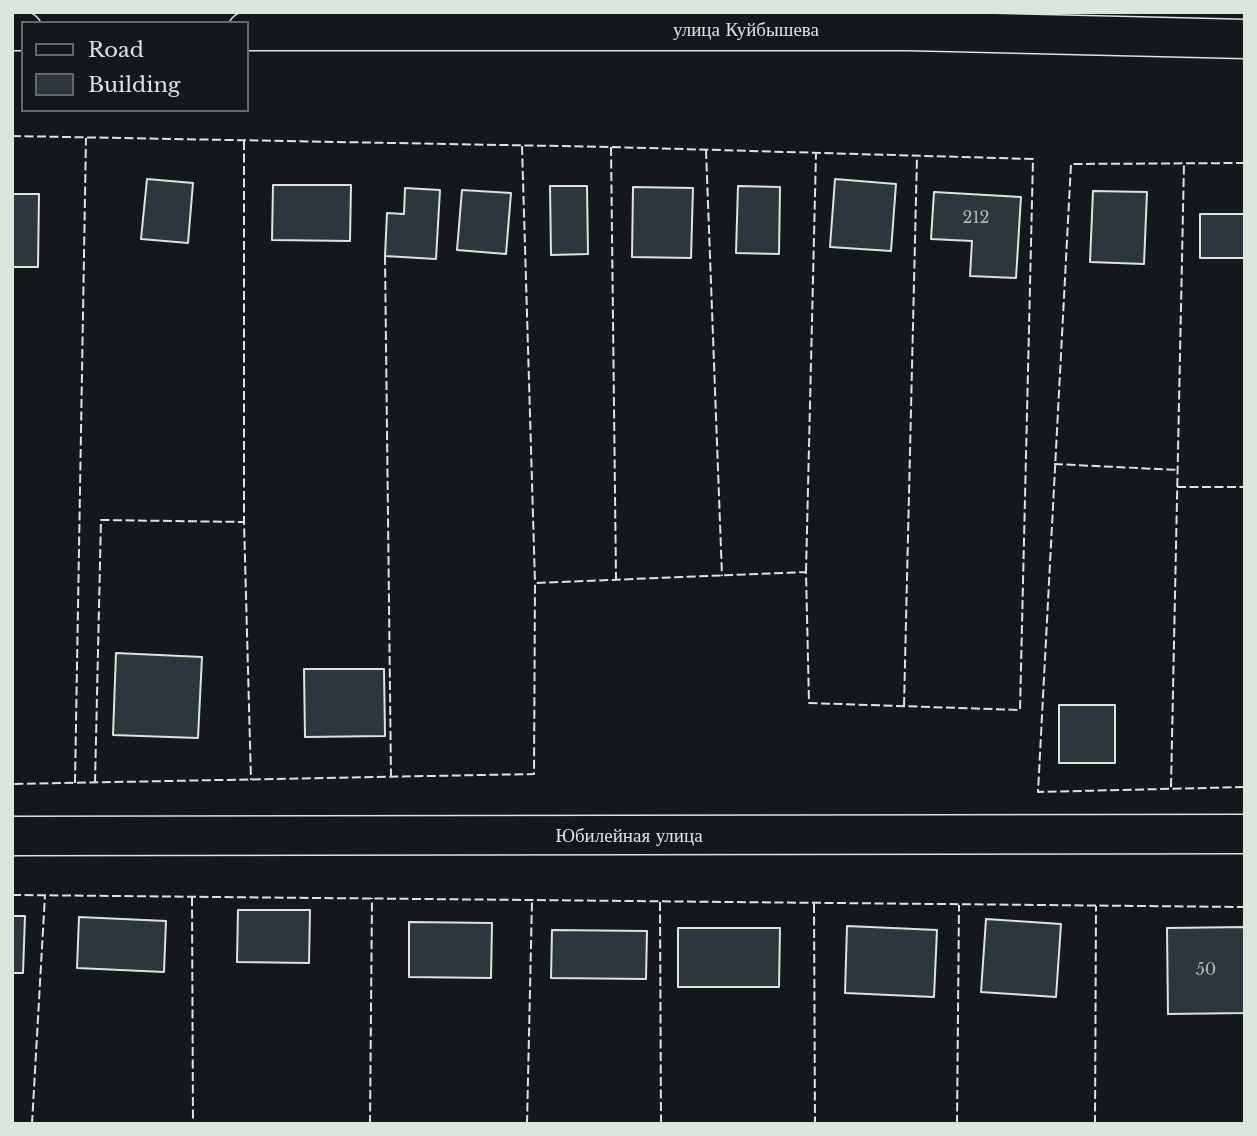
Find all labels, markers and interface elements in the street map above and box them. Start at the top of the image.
street label: улица Куйбышева [673,20,819,42]
legend [21,21,248,112]
text: Road [88,37,144,63]
text: Building [88,72,180,98]
house number: 212 [963,208,989,228]
street label: Юбилейная улица [555,826,703,848]
house number: 50 [1196,960,1216,980]

